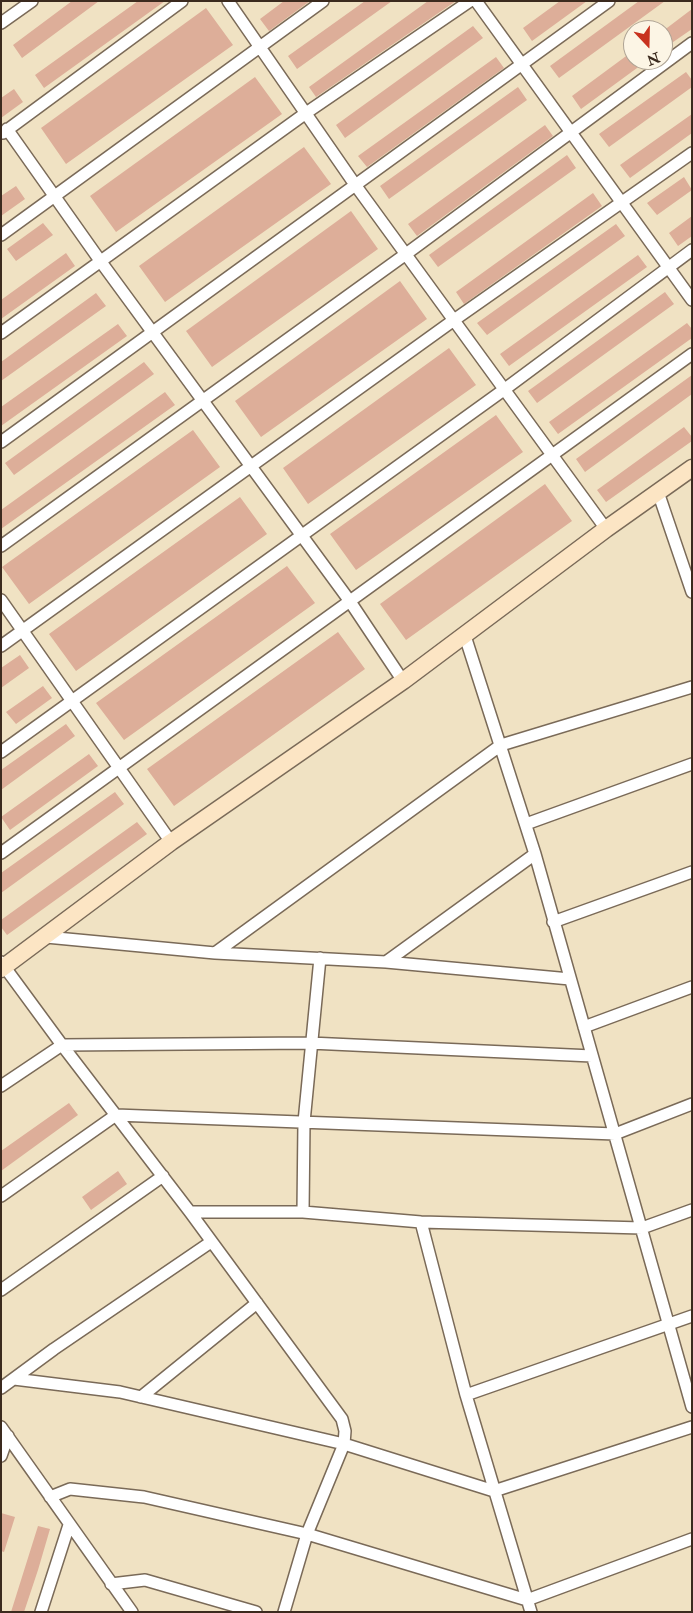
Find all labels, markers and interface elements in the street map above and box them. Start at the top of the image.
north arrow [623,20,673,70]
text: N [644,48,662,69]

